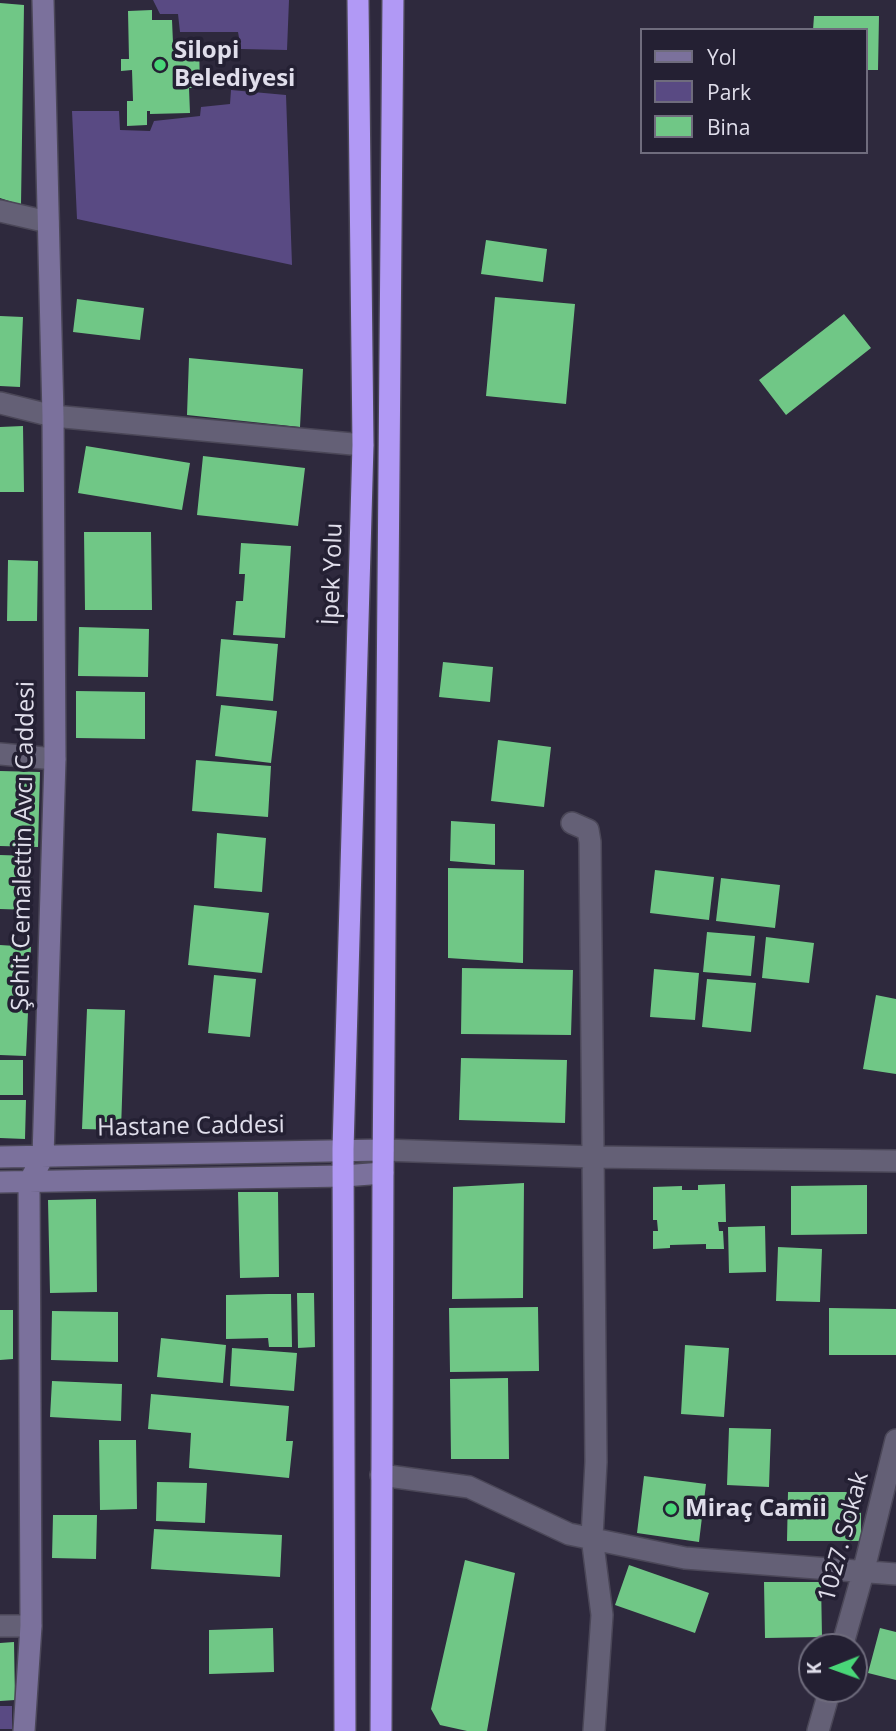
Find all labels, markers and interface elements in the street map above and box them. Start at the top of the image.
legend [640,28,868,154]
place label: Silopi Belediyesi [174,37,295,93]
text: Yol [707,43,737,71]
marker: Silopi Belediyesi [152,57,168,73]
text: Park [707,78,751,106]
text: Bina [707,113,750,141]
street label: İpek Yolu [317,522,349,626]
street label: Şehit Cemalettin Avcı Caddesi [7,681,41,1011]
street label: Hastane Caddesi [97,1111,285,1143]
street label: 1027. Sokak [813,1469,875,1605]
place label: Miraç Camii [685,1495,827,1523]
marker: Miraç Camii [663,1501,679,1517]
north arrow [798,1633,868,1703]
text: K [801,1662,827,1675]

